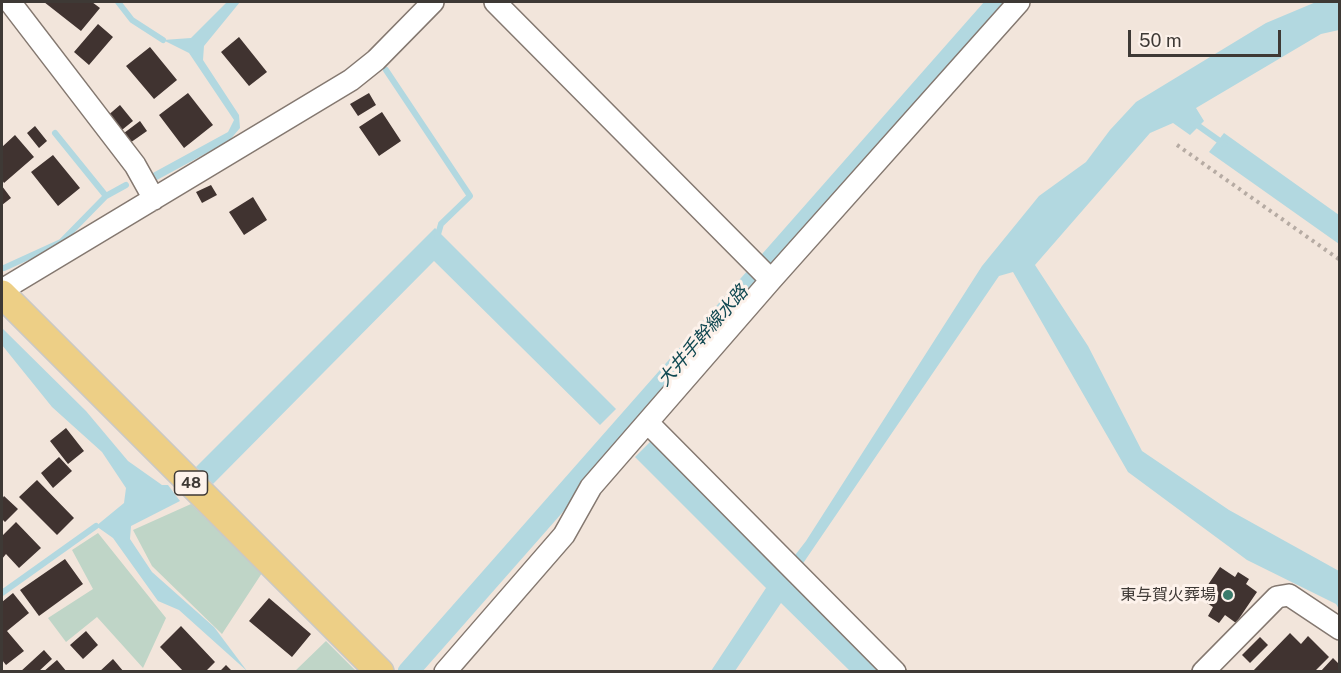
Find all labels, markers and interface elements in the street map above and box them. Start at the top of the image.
scale bar [1131,18,1284,56]
text: 50 m [1139,30,1182,51]
water label: 大井手幹線水路 [654,281,752,391]
road number: 48 [174,471,207,495]
place label: 東与賀火葬場 [1120,585,1216,605]
marker: 東与賀火葬場 [1221,588,1235,602]

